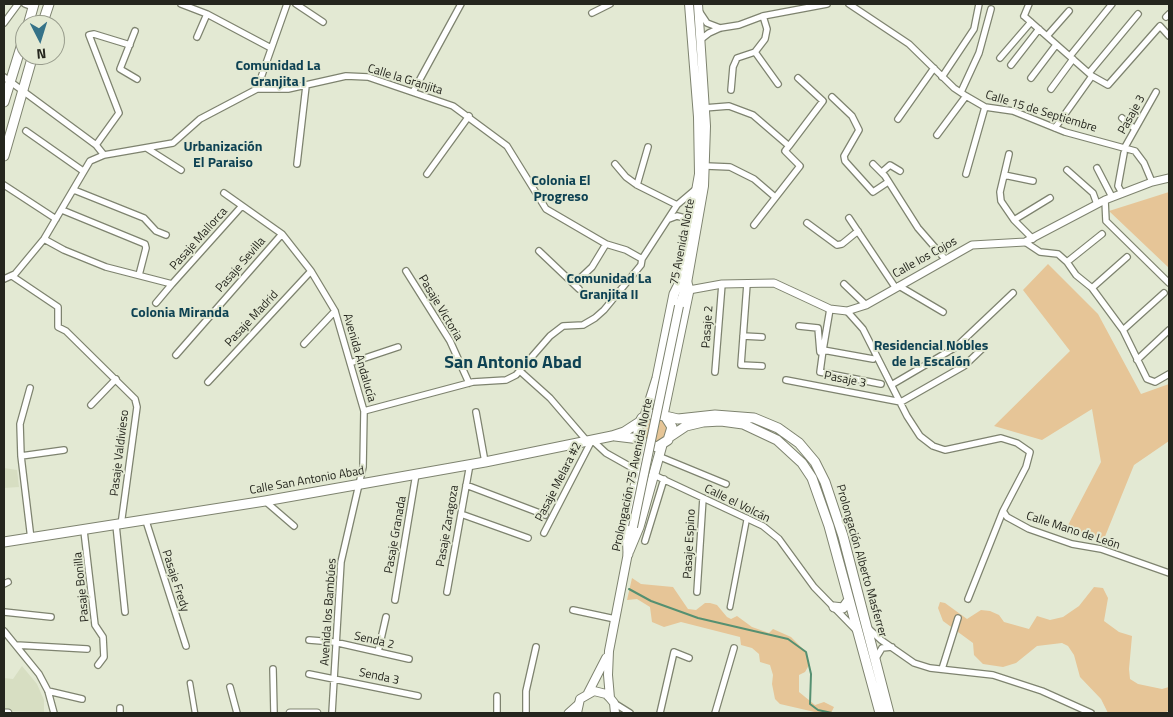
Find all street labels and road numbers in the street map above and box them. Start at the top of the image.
street label: Calle la Granjita [366,62,444,98]
street label: Calle 15 de Septiembre [983,88,1099,136]
street label: Pasaje 3 [1115,93,1149,137]
street label: 75 Avenida Norte [668,198,698,286]
street label: Pasaje Mallorca [167,205,231,273]
street label: Pasaje Sevilla [213,234,269,296]
street label: Calle los Cojos [890,234,960,282]
street label: Pasaje Victoria [415,273,465,343]
street label: Pasaje Madrid [222,288,282,350]
street label: Pasaje 2 [699,305,717,349]
street label: Avenida Andalucía [339,312,379,404]
street label: Pasaje 3 [823,369,867,391]
street label: Prolongación 75 Avenida Norte [610,397,656,553]
street label: Pasaje Valdivieso [108,409,132,497]
street label: Pasaje Melara #2 [533,440,585,524]
street label: Calle San Antonio Abad [248,464,366,498]
street label: Calle el Volcán [702,482,772,526]
street label: Prolongación Alberto Masferrer [832,483,890,639]
street label: Pasaje Zaragoza [434,484,462,568]
street label: Pasaje Granada [382,495,410,575]
street label: Pasaje Espino [681,509,699,579]
street label: Calle Mano de León [1024,509,1122,553]
street label: Pasaje Fredy [158,548,192,614]
street label: Pasaje Bonilla [71,551,93,623]
street label: Avenida los Bambúes [318,558,340,666]
street label: Senda 2 [353,629,395,653]
street label: Senda 3 [358,666,400,688]

